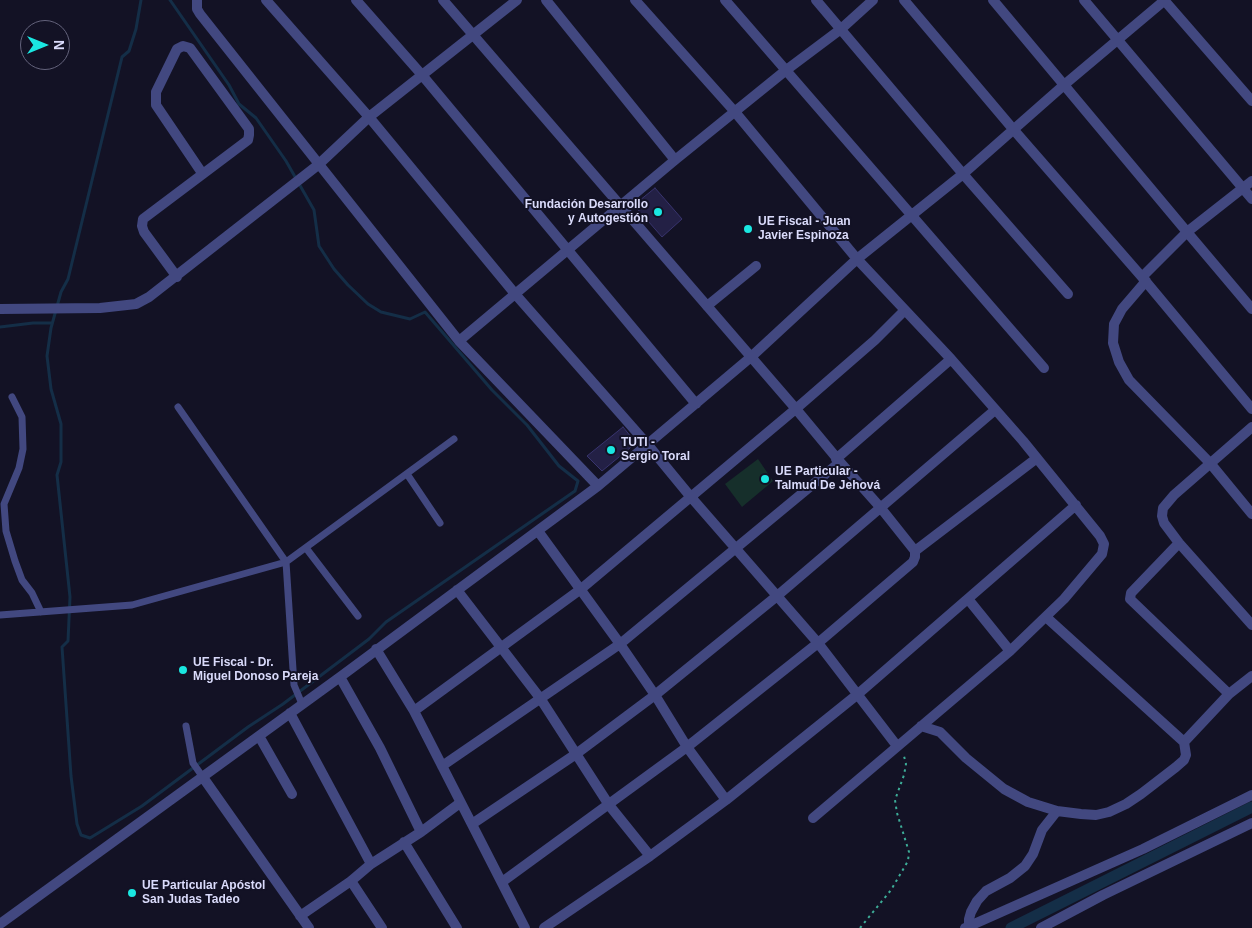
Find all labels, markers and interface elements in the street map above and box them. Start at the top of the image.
north arrow [20,20,70,70]
text: N [51,40,67,50]
place label: Fundación Desarrollo y Autogestión [525,198,648,226]
marker: Fundación Desarrollo y Autogestión [652,206,664,218]
place label: UE Fiscal - Juan Javier Espinoza [758,215,851,243]
marker: UE Fiscal - Juan Javier Espinoza [742,223,754,235]
place label: TUTI - Sergio Toral [621,436,690,464]
marker: TUTI - Sergio Toral [605,444,617,456]
place label: UE Particular - Talmud De Jehová [775,465,880,493]
marker: UE Particular - Talmud De Jehová [759,473,771,485]
place label: UE Fiscal - Dr. Miguel Donoso Pareja [193,656,318,684]
marker: UE Fiscal - Dr. Miguel Donoso Pareja [177,664,189,676]
place label: UE Particular Apóstol San Judas Tadeo [142,879,265,907]
marker: UE Particular Apóstol San Judas Tadeo [126,887,138,899]

